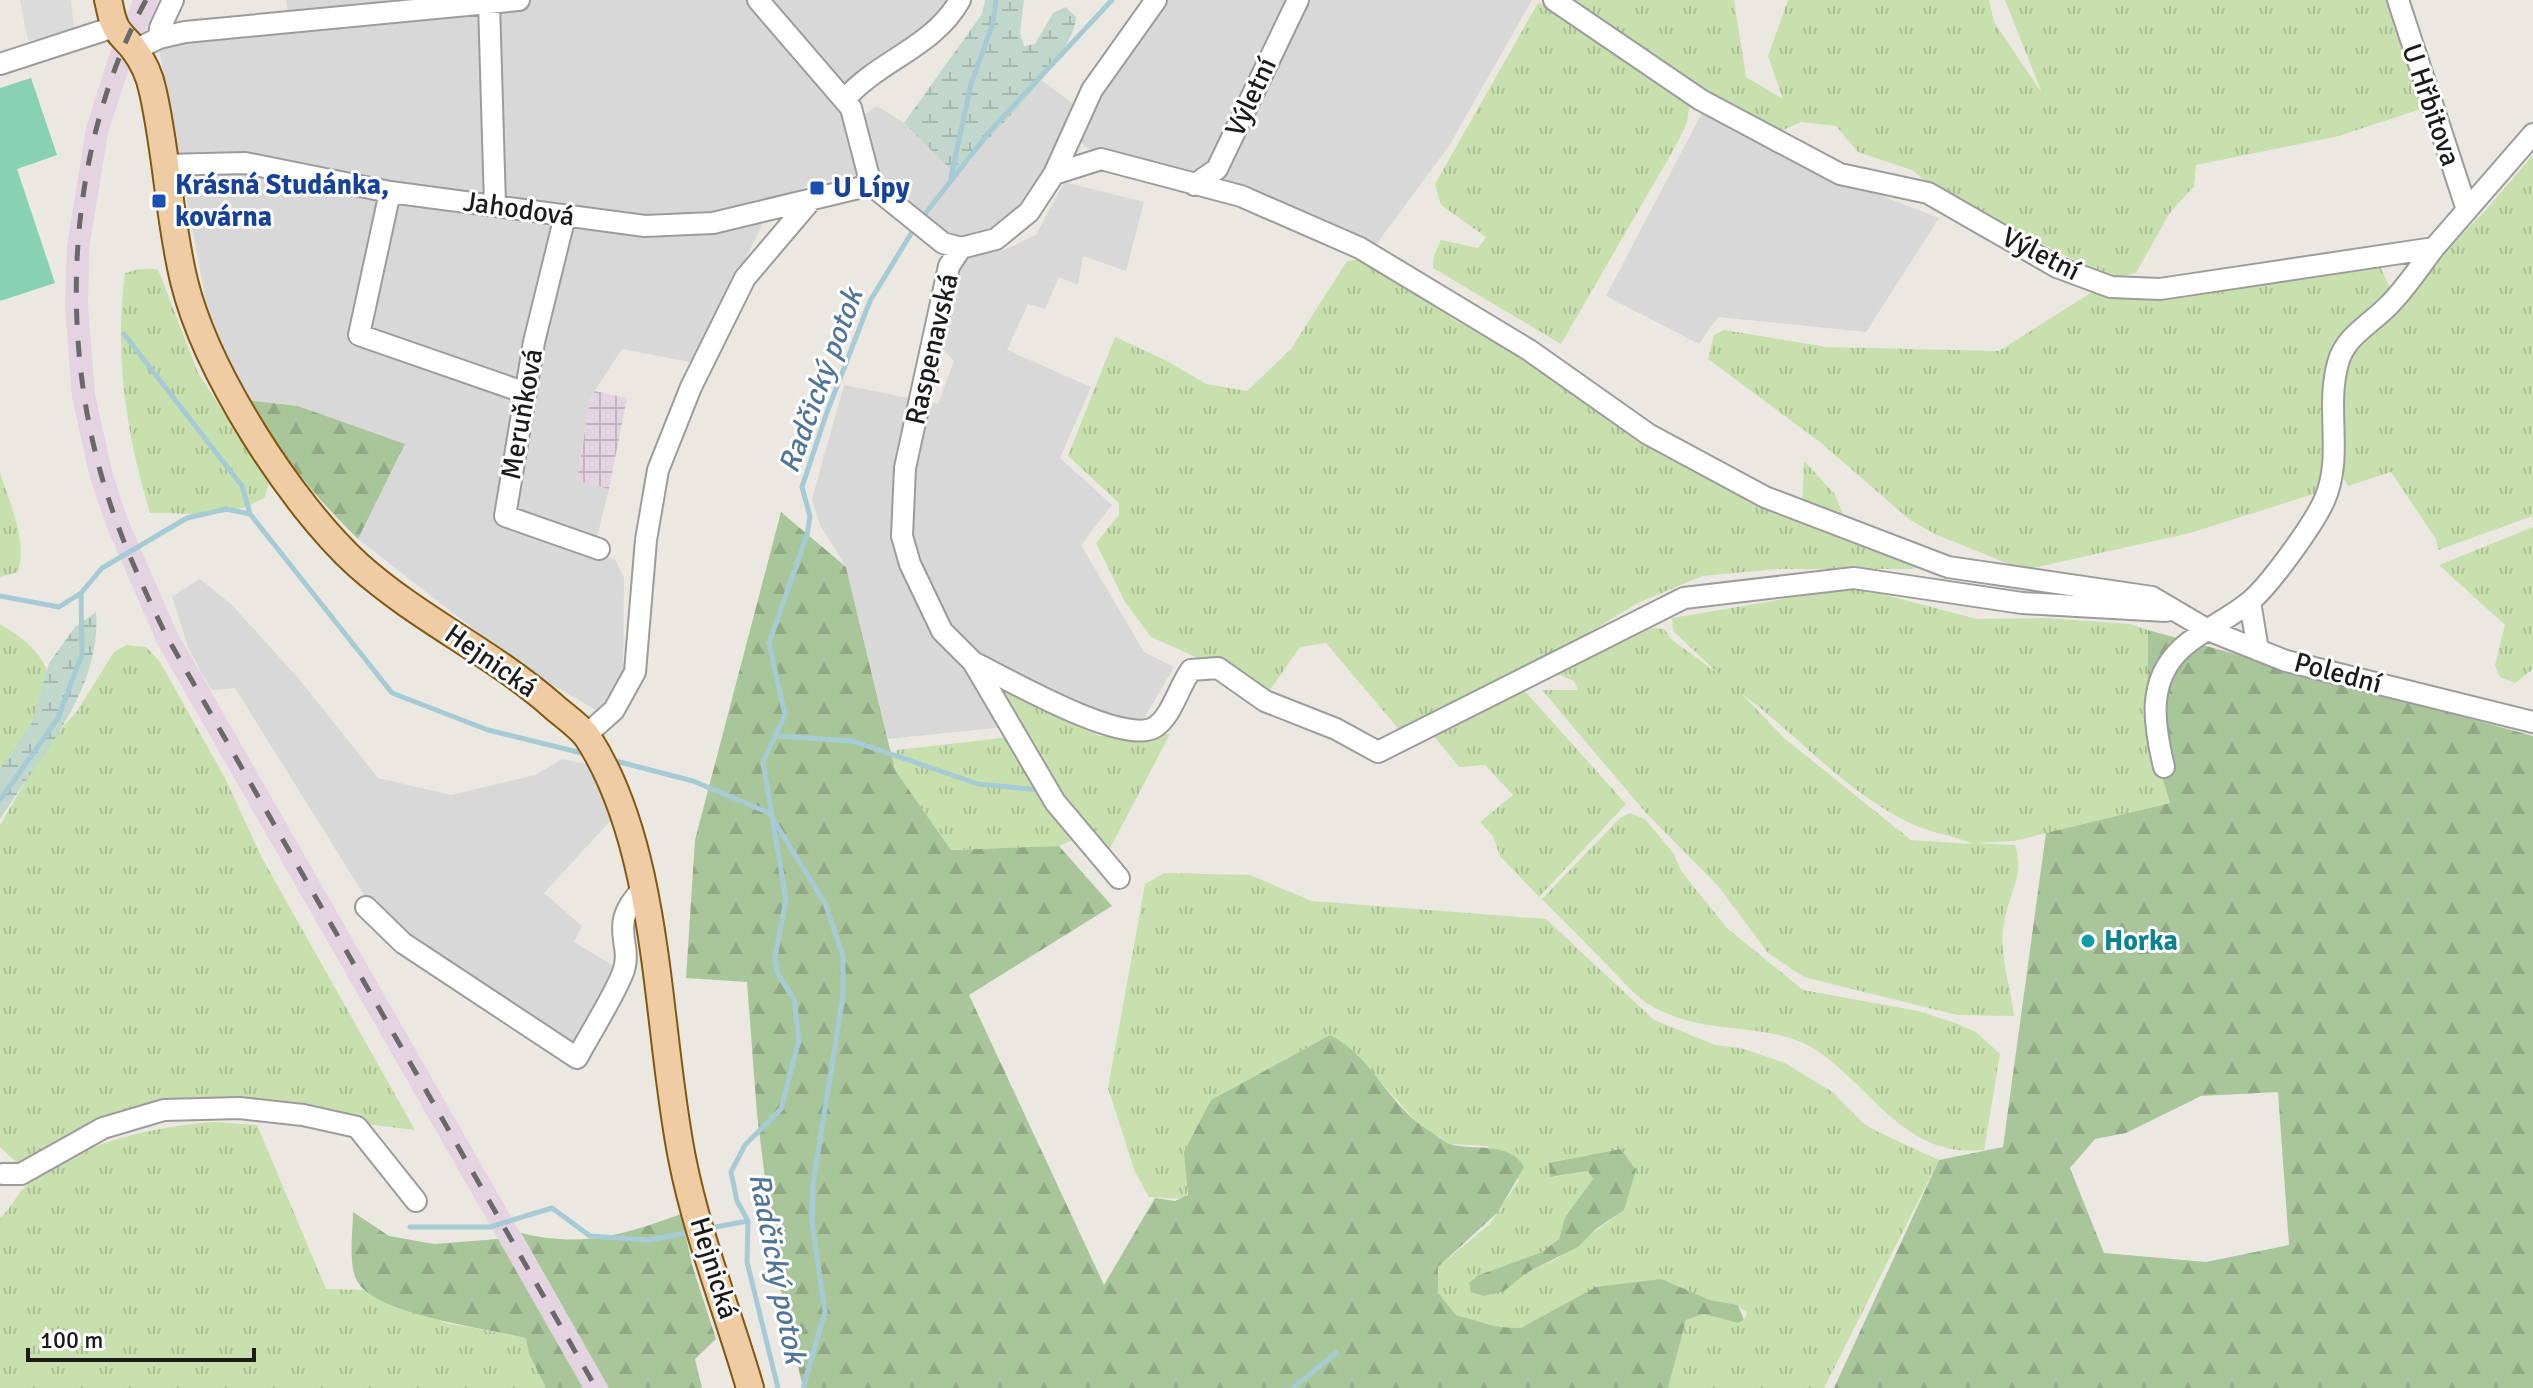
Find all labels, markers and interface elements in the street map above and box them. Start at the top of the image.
street label: U Hřbitova [2394,39,2468,171]
street label: Výletní [1218,52,1284,142]
place label: Krásná Studánka, kovárna [175,168,389,234]
place label: U Lípy [833,171,910,205]
marker: U Lípy [808,179,826,197]
street label: Jahodová [461,184,577,234]
marker: Krásná Studánka, kovárna [150,192,168,210]
street label: Výletní [1996,220,2086,288]
street label: Raspenavská [898,270,966,428]
water label: Radčický potok [771,281,872,478]
street label: Meruňková [494,346,550,482]
street label: Hejnická [438,617,544,705]
street label: Polední [2290,645,2386,701]
place label: Horka [2104,924,2178,958]
marker: Horka [2079,932,2097,950]
water label: Radčický potok [740,1170,814,1369]
street label: Hejnická [682,1213,746,1323]
scale bar [28,1312,254,1362]
text: 100 m [40,1325,103,1355]

